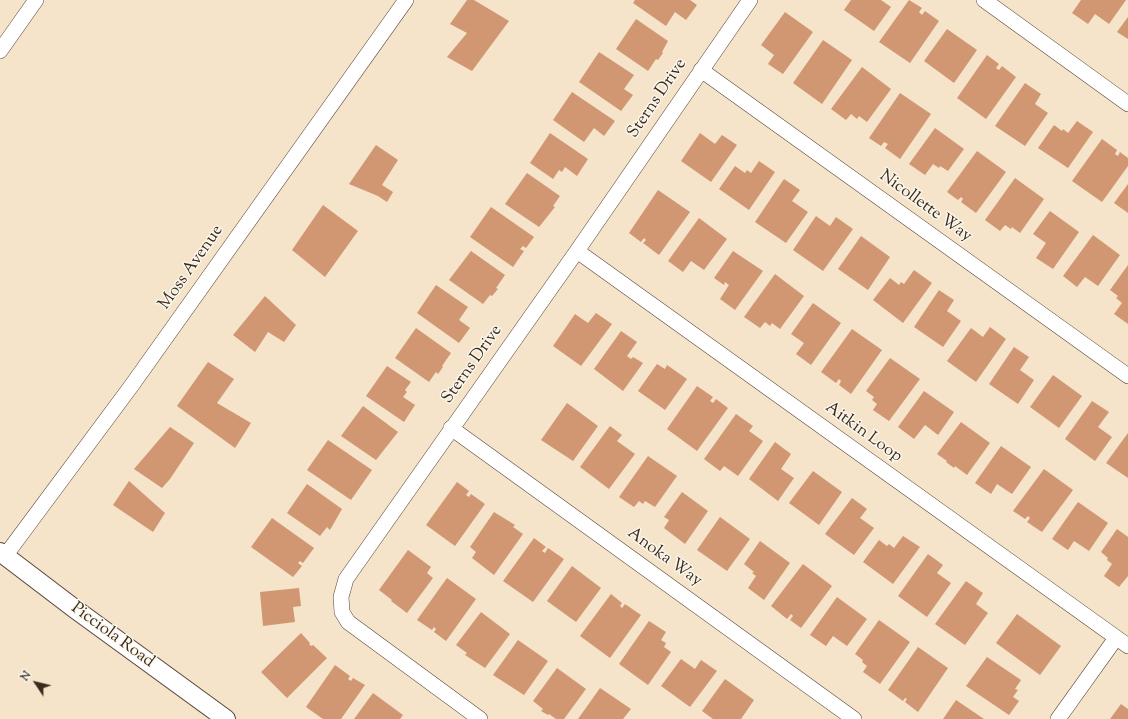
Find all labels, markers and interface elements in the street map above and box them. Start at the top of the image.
street label: Sterns Drive [624,55,692,143]
street label: Nicollette Way [875,167,975,247]
street label: Moss Avenue [155,222,229,314]
street label: Sterns Drive [438,322,508,408]
street label: Aitkin Loop [821,398,905,468]
street label: Anoka Way [623,524,705,592]
street label: Picciola Road [66,599,158,673]
north arrow [16,663,56,703]
text: N [17,668,35,684]

